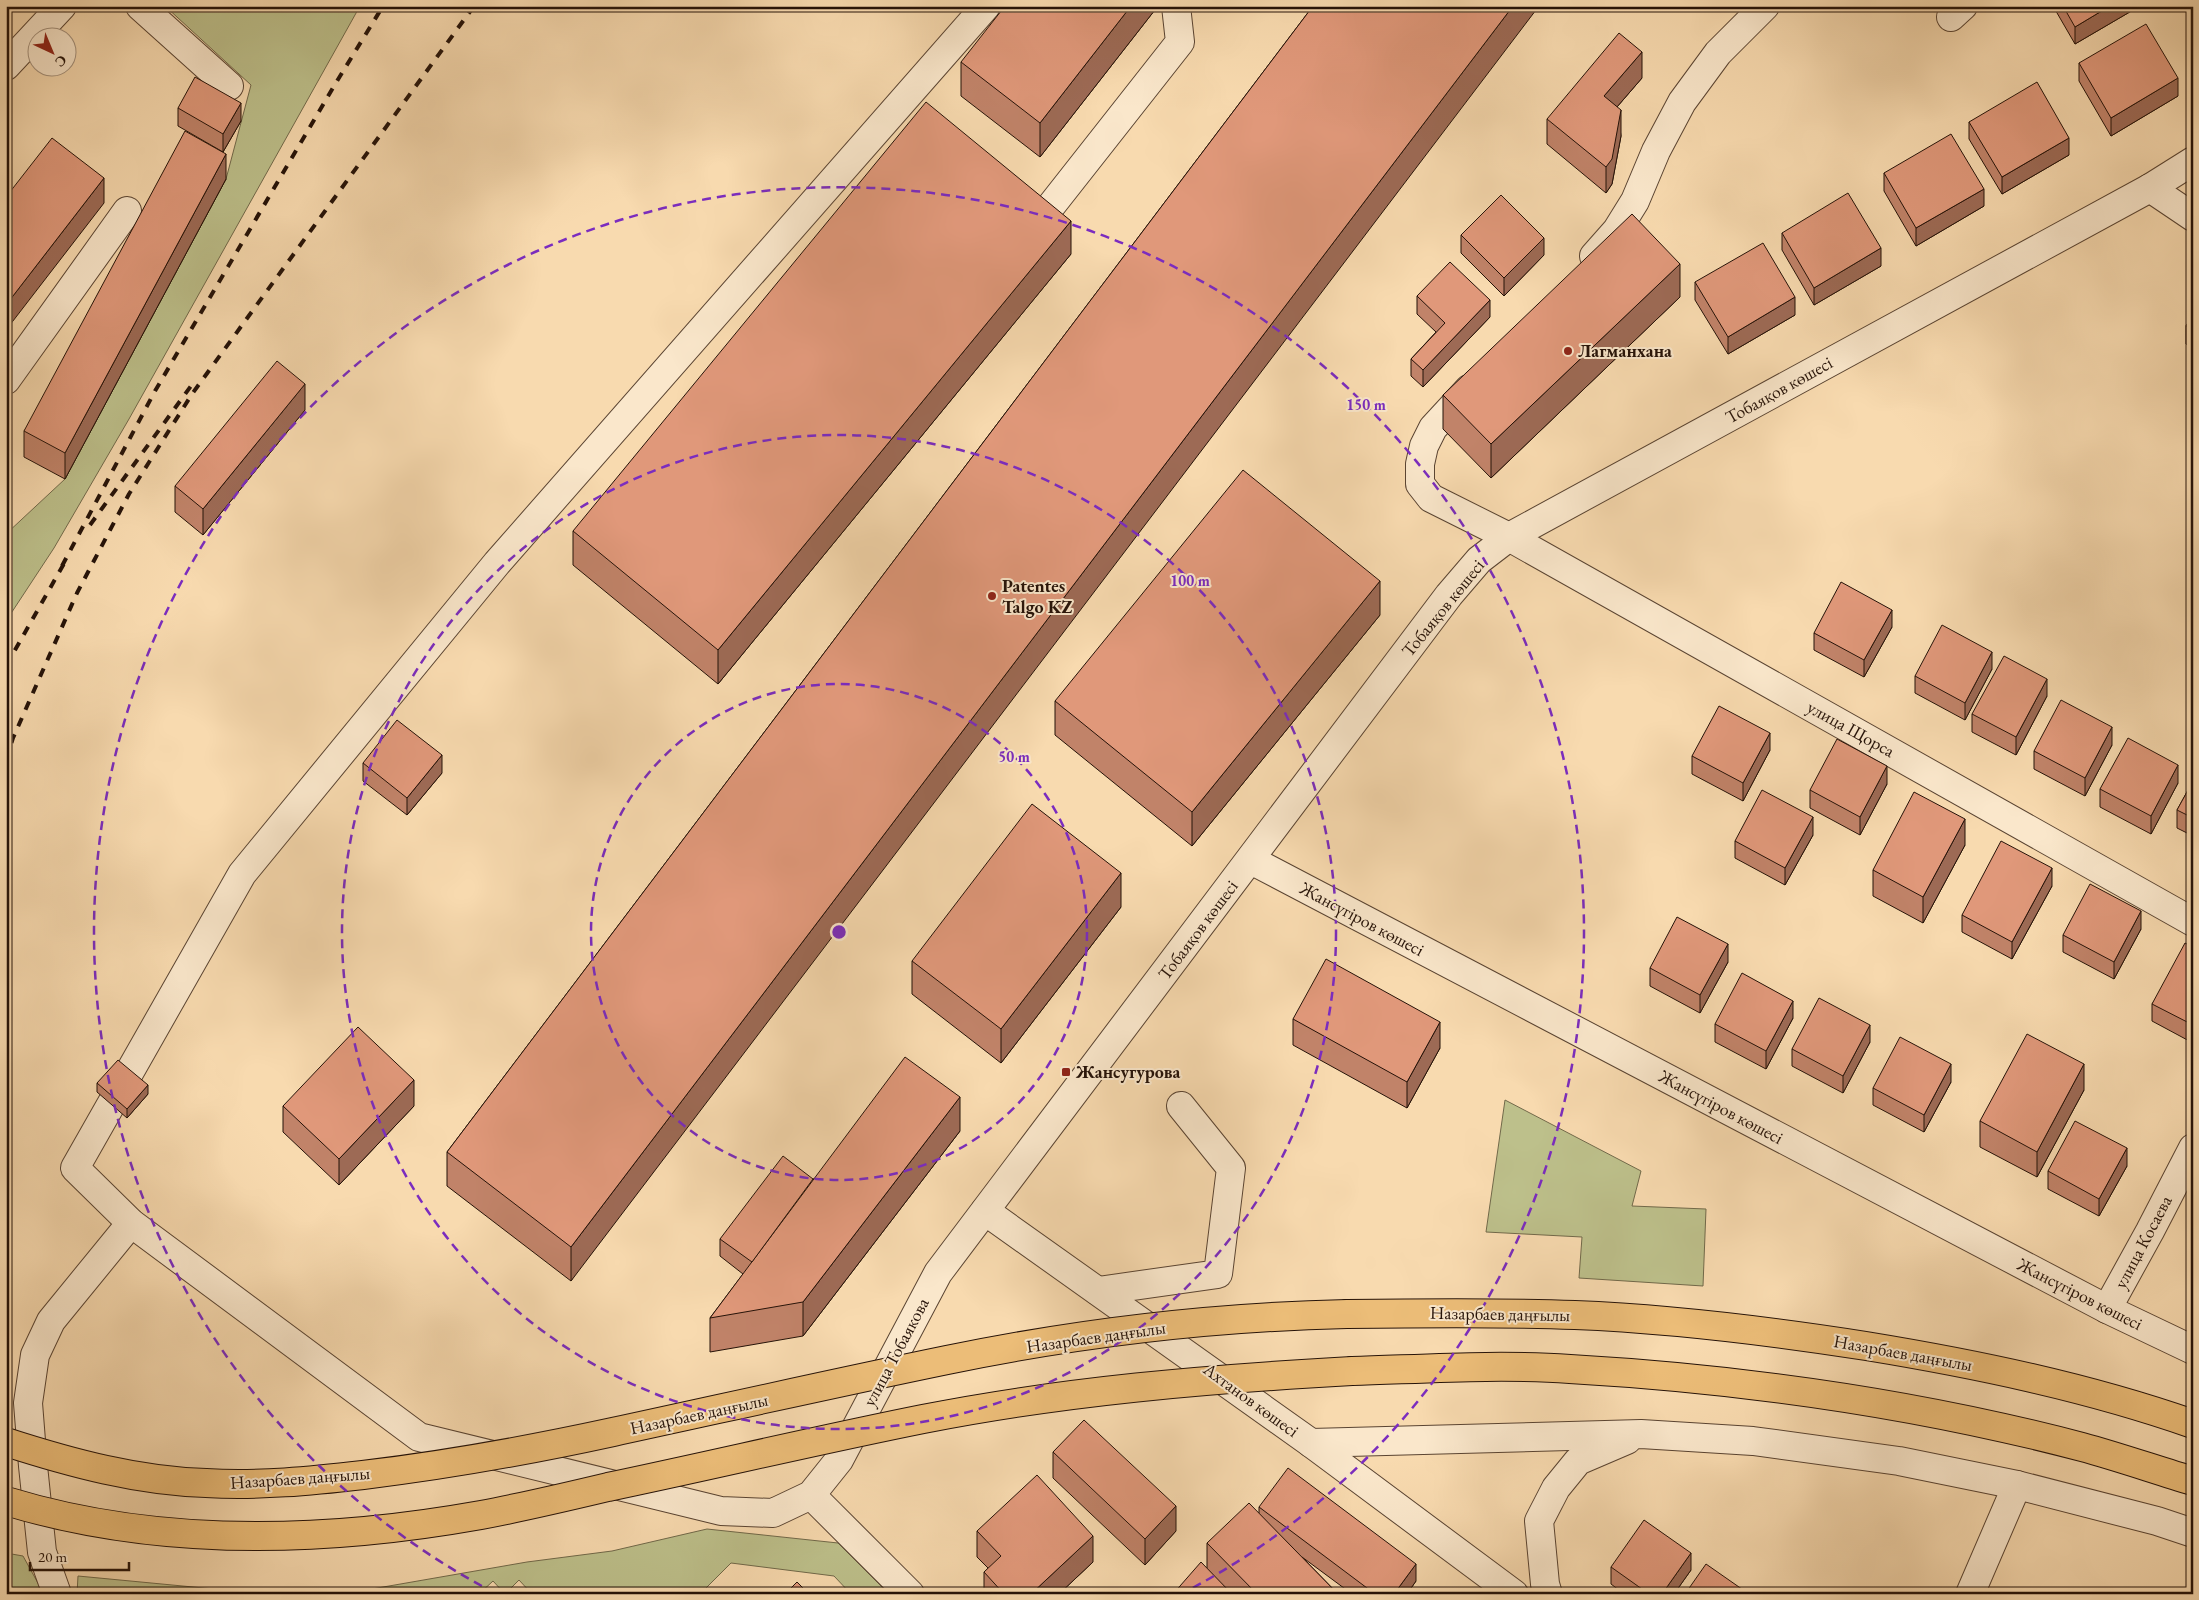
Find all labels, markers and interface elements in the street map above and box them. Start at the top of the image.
north arrow [28,28,78,78]
text: С [51,51,71,71]
place label: Лагманхана [1578,339,1672,362]
marker: Лагманхана [1562,345,1574,357]
street label: Тобаяқов көшесі [1721,350,1837,428]
text: 150 m [1346,395,1386,414]
street label: Тобаяқов көшесі [1396,554,1489,661]
text: 100 m [1170,571,1210,590]
place label: Patentes Talgo KZ [1002,574,1073,618]
marker: Patentes Talgo KZ [986,590,998,602]
street label: улица Щорса [1803,695,1900,762]
text: 50 m [998,747,1030,766]
street label: Тобаяқов көшесі [1153,875,1243,984]
street label: Жансүгіров көшесі [1295,876,1429,961]
centre of rings [830,923,848,941]
place label: Жансугурова [1075,1060,1181,1083]
street label: Жансүгіров көшесі [1654,1064,1788,1149]
marker: Жансугурова [1060,1066,1072,1078]
street label: улица Косаева [2108,1191,2177,1292]
street label: Жансүгіров көшесі [2013,1252,2147,1335]
street label: улица Тобаякова [857,1293,934,1410]
street label: Назарбаев даңғылы [1430,1301,1570,1326]
street label: Назарбаев даңғылы [1025,1315,1167,1358]
street label: Назарбаев даңғылы [1832,1329,1974,1376]
street label: Ахтанов көшесі [1198,1357,1304,1442]
street label: Назарбаев даңғылы [628,1388,770,1439]
street label: Назарбаев даңғылы [229,1461,371,1494]
scale bar [30,1540,129,1572]
text: 20 m [38,1547,67,1566]

